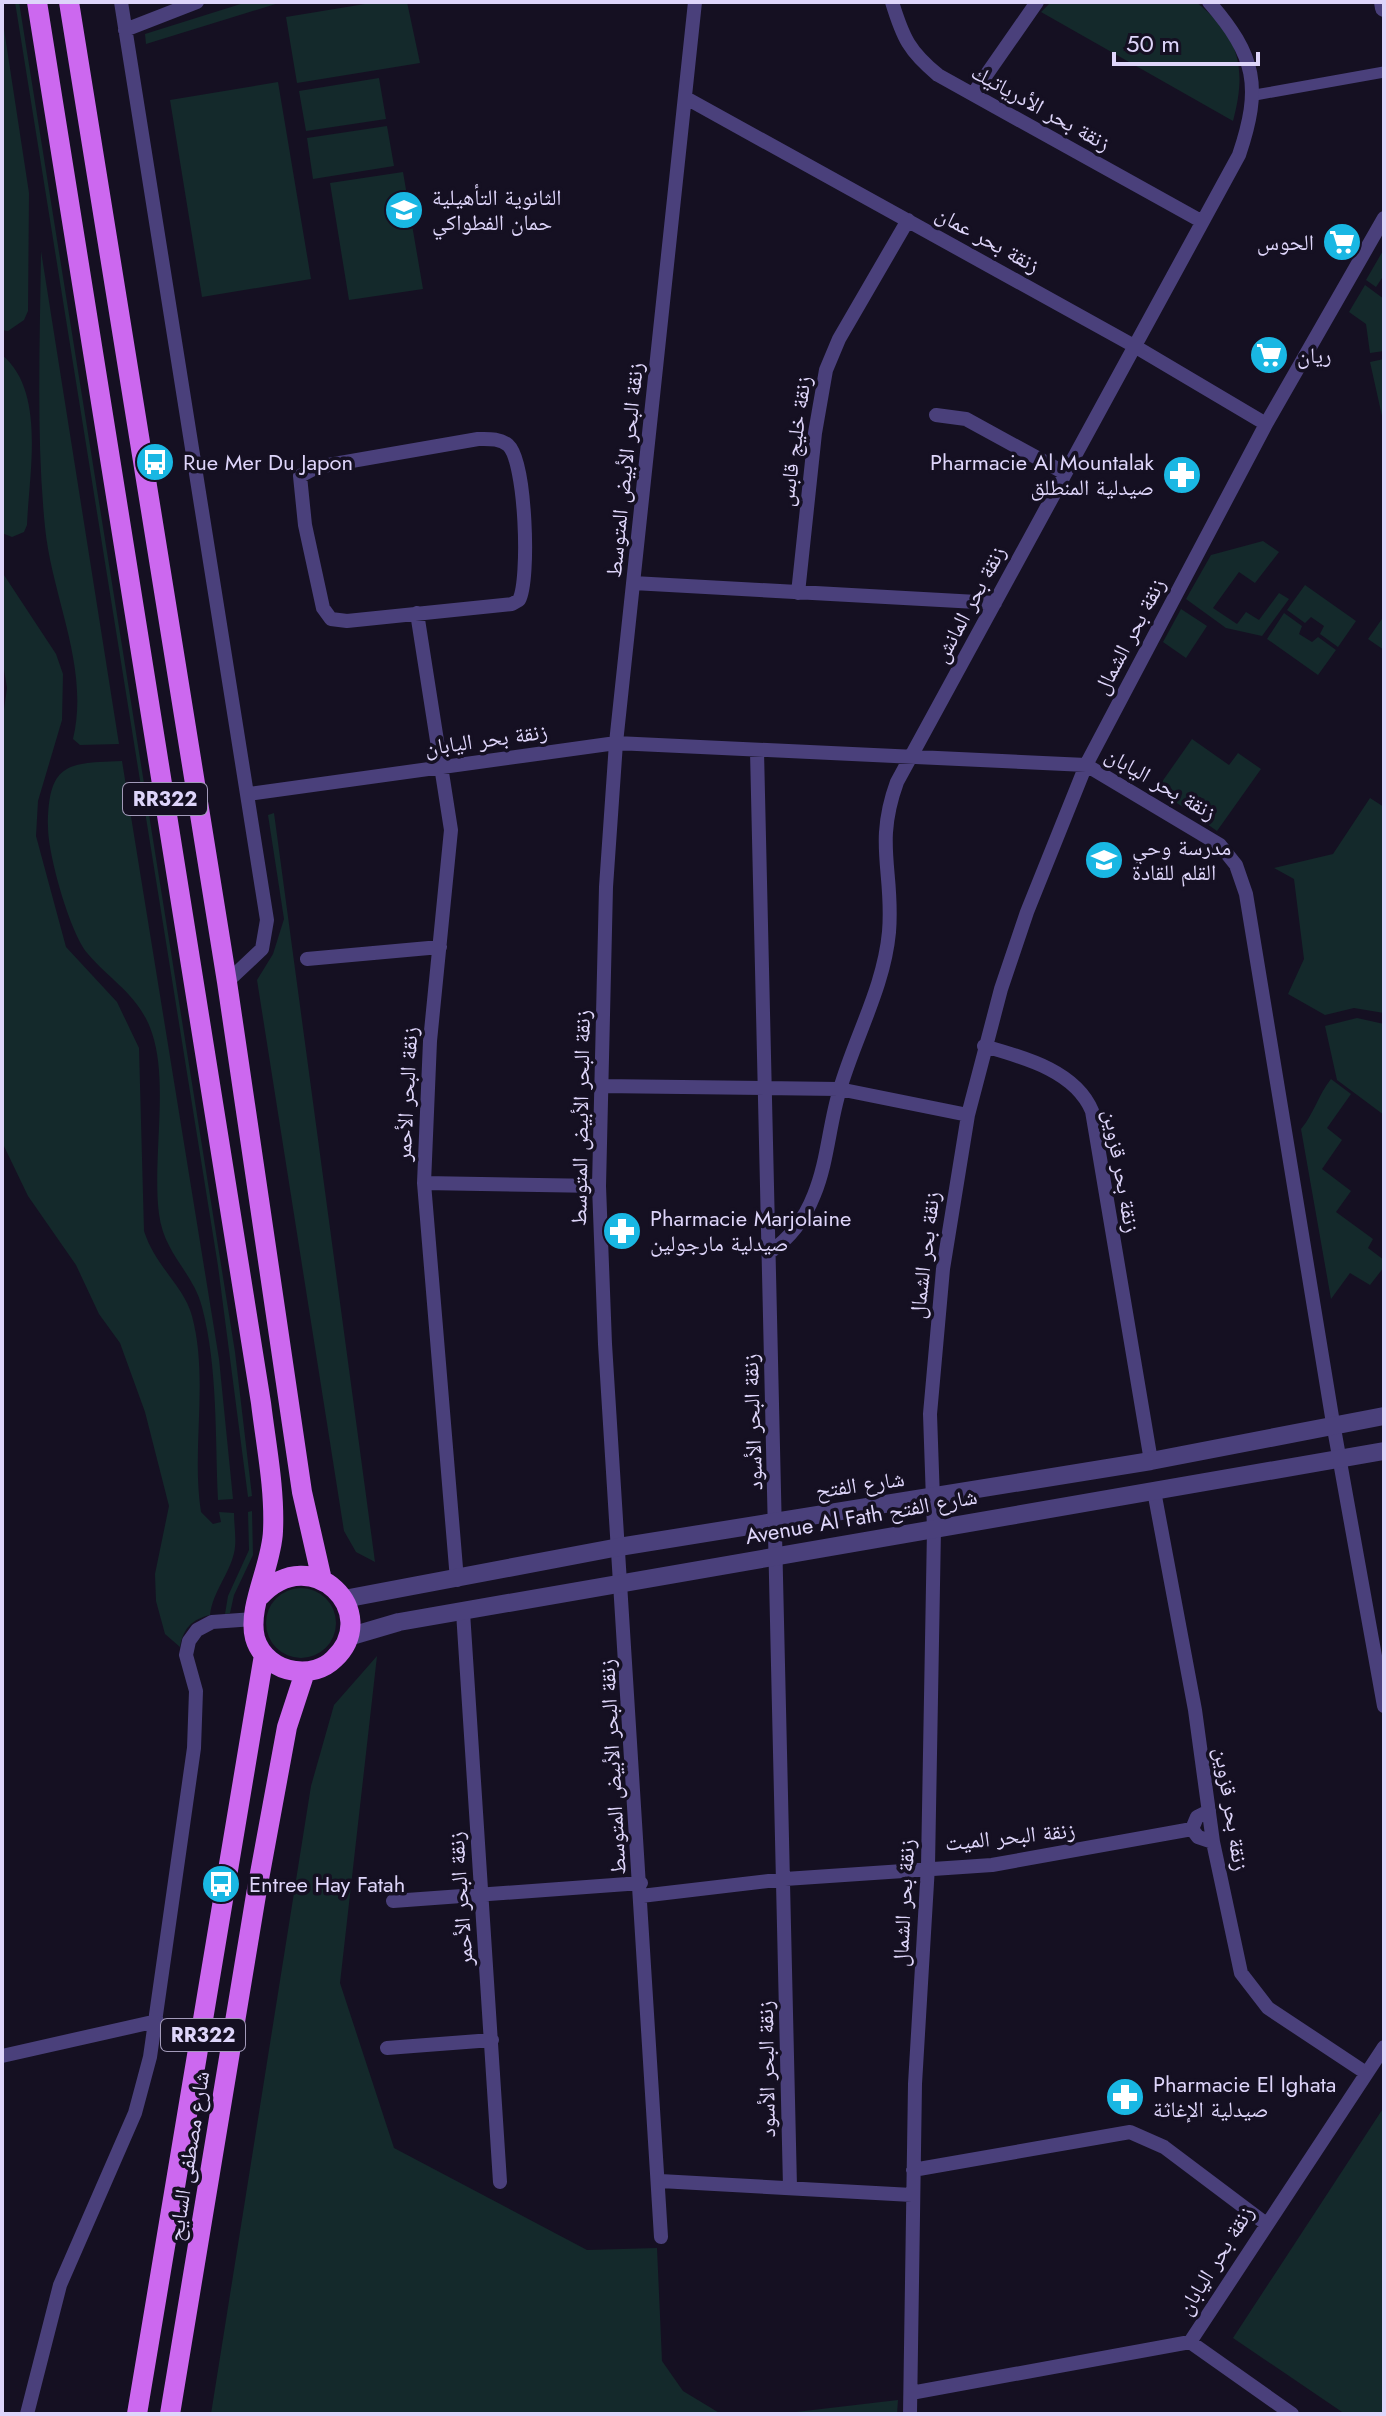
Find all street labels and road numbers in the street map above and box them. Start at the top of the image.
street label: زنقة بحر الأدرياتيك [966,55,1116,159]
street label: زنقة بحر عمان [930,197,1046,281]
street label: زنقة البحر الأبيض المتوسط [597,361,651,579]
street label: زنقة خليج قابس [769,374,819,508]
street label: زنقة بحر المانش [925,540,1013,668]
street label: زنقة بحر الشمال [1085,572,1173,700]
street label: زنقة بحر اليابان [423,715,549,763]
street label: زنقة بحر اليابان [1099,738,1223,828]
road number: RR322 [123,783,207,815]
street label: زنقة البحر الأبيض المتوسط [562,1010,598,1226]
street label: زنقة البحر الأحمر [386,1026,426,1163]
street label: زنقة بحر قزوين [1095,1107,1149,1235]
street label: زنقة بحر الشمال [900,1190,948,1320]
street label: زنقة البحر الأسود [734,1353,770,1491]
street label: شارع الفتح [813,1462,907,1506]
street label: Avenue Al Fath شارع الفتح [742,1480,980,1552]
street label: زنقة البحر الأبيض المتوسط [590,1658,634,1876]
street label: زنقة بحر قزوين [1206,1745,1258,1873]
street label: زنقة البحر الميت [943,1813,1077,1859]
street label: زنقة البحر الأحمر [439,1831,481,1968]
street label: زنقة بحر الشمال [884,1838,922,1968]
street label: زنقة البحر الأسود [749,2000,783,2138]
road number: RR322 [161,2019,245,2051]
street label: شارع مصطفى السايح [159,2069,217,2243]
street label: زنقة بحر اليابان [1169,2199,1261,2321]

